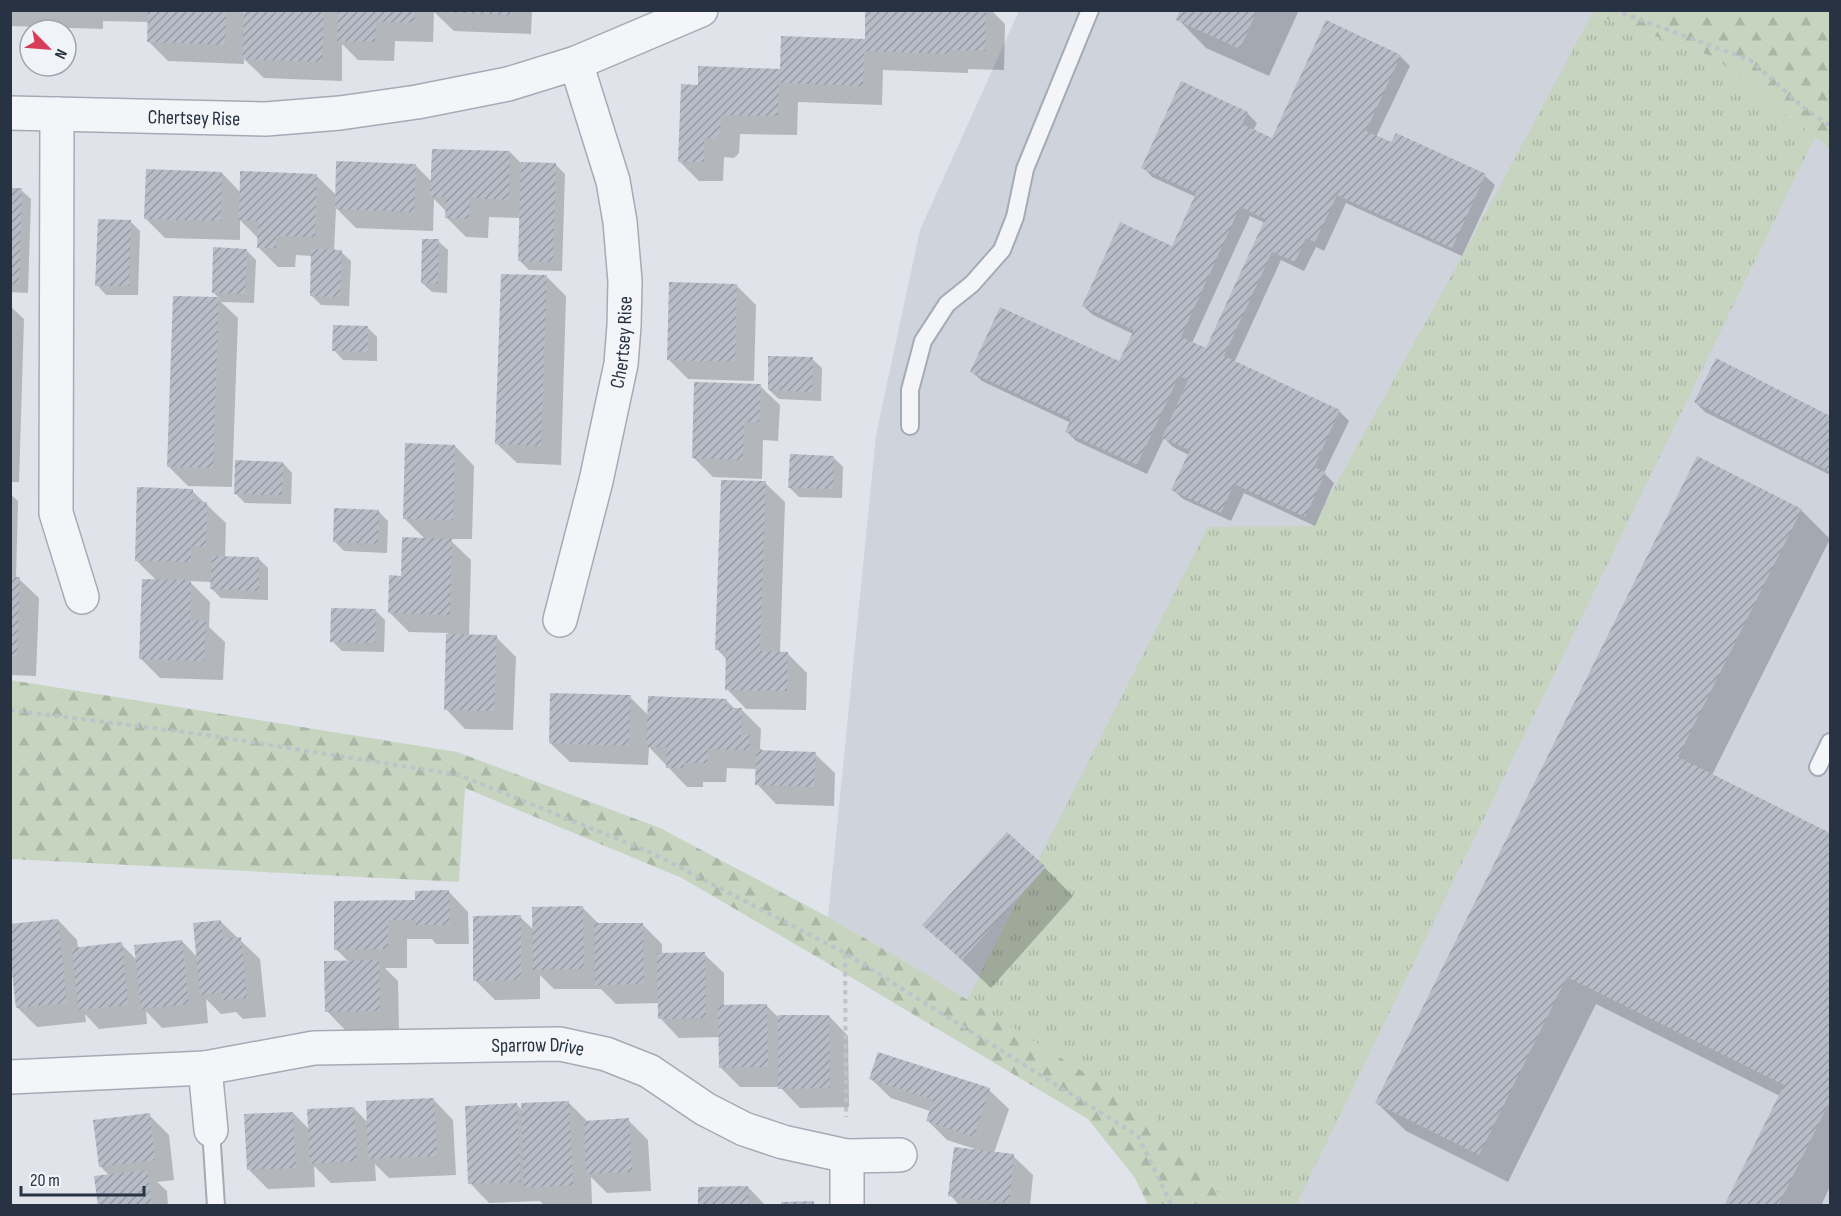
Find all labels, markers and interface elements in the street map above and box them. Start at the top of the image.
north arrow [18,18,78,78]
text: N [50,46,71,62]
street label: Chertsey Rise [147,105,240,131]
street label: Chertsey Rise [605,296,638,391]
street label: Sparrow Drive [491,1033,586,1062]
scale bar [21,1159,144,1197]
text: 20 m [30,1170,60,1191]

